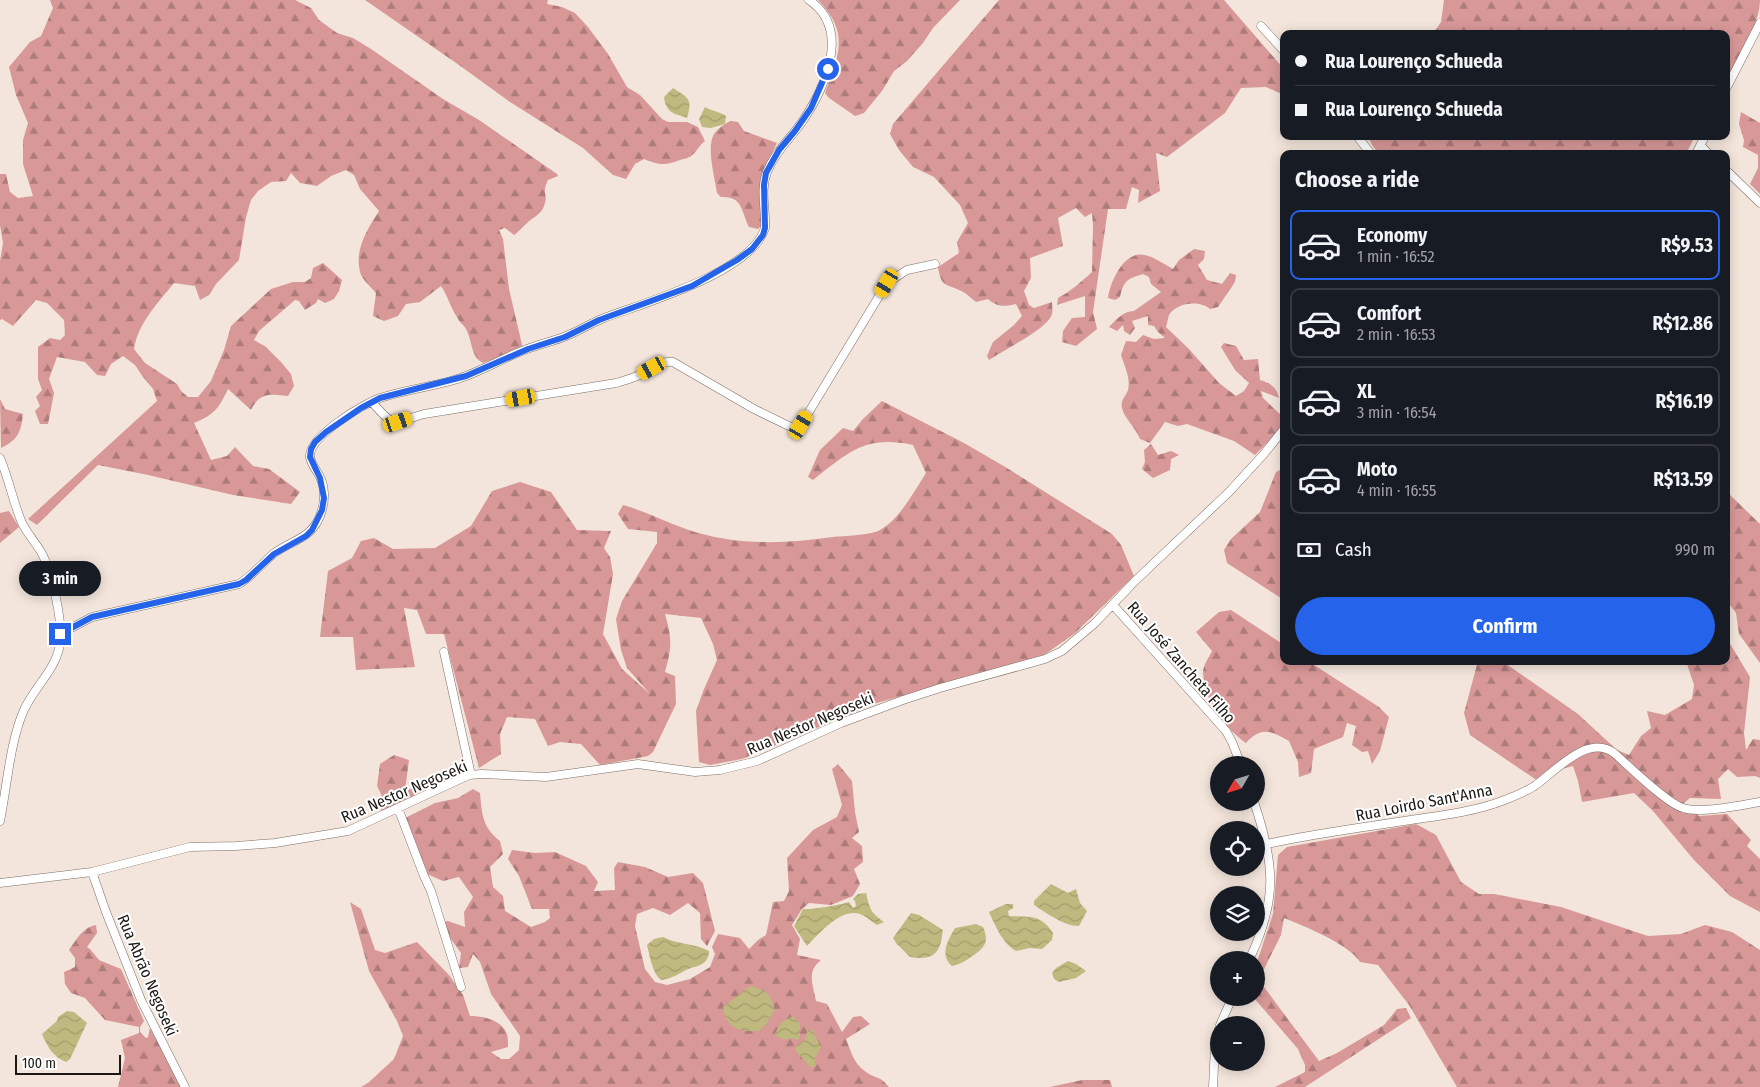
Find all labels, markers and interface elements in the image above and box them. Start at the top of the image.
text: Rua Lourenço Schueda [1325,50,1503,73]
route start [817,58,839,80]
text: Rua Lourenço Schueda [1325,98,1503,121]
text: Choose a ride [1295,166,1419,193]
icon: car [1297,223,1342,268]
text: Economy [1357,224,1427,247]
text: R$9.53 [1661,234,1713,257]
text: 1 min · 16:52 [1357,247,1435,266]
car [872,266,901,300]
icon: car [1297,301,1342,346]
text: Comfort [1357,302,1421,325]
text: R$12.86 [1653,312,1713,335]
text: 2 min · 16:53 [1357,325,1436,344]
car [635,354,668,382]
icon: car [1297,379,1342,424]
text: XL [1357,380,1376,403]
car [504,388,537,408]
text: R$16.19 [1655,390,1713,413]
text: 3 min · 16:54 [1357,403,1436,422]
car [786,408,815,442]
car [381,410,414,434]
icon: car [1297,457,1342,502]
text: Moto [1357,458,1397,481]
text: R$13.59 [1653,468,1713,491]
text: 4 min · 16:55 [1357,481,1436,500]
icon: cash [1295,536,1323,564]
text: Cash [1335,538,1372,561]
text: 990 m [1675,540,1715,559]
callout: 3 min [19,562,101,596]
text: 3 min [42,569,78,588]
button: Confirm [1295,597,1715,655]
street label: Rua José Zancheta Filho [1124,598,1240,727]
route end [49,623,71,645]
street label: Rua Nestor Negoseki [744,688,876,759]
street label: Rua Nestor Negoseki [338,756,470,827]
north arrow [1210,756,1265,811]
map controls [1210,756,1265,1071]
street label: Rua Loirdo Sant'Anna [1354,780,1494,825]
button: locate [1210,821,1265,876]
button: layers [1210,886,1265,941]
street label: Rua Abrão Negoseki [113,912,182,1039]
button: + [1210,951,1265,1006]
button: − [1210,1016,1265,1071]
scale bar [15,1052,121,1075]
text: 100 m [22,1055,56,1072]

